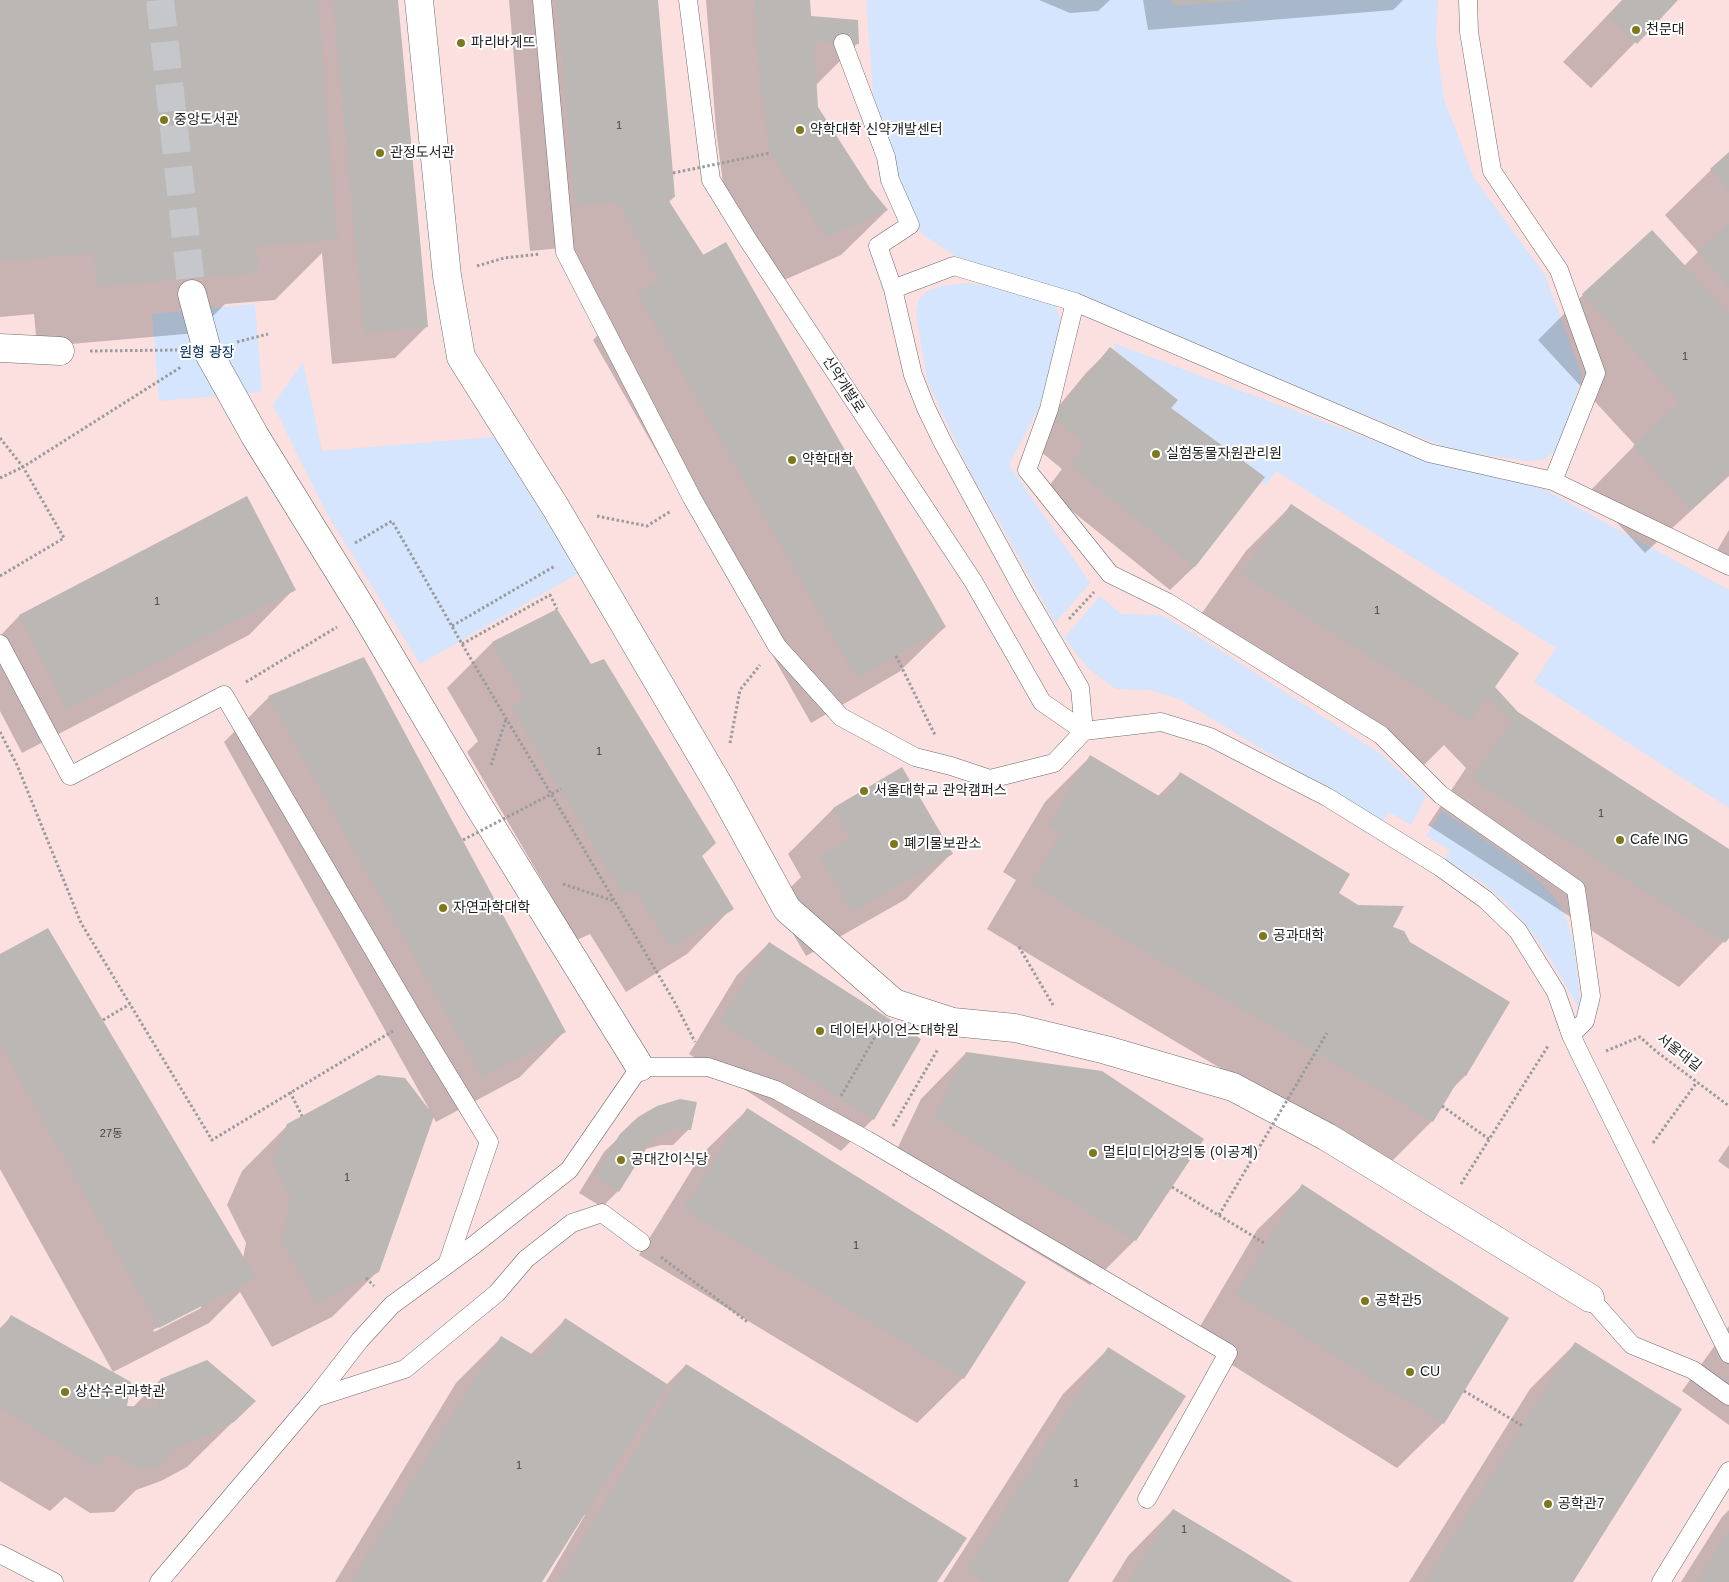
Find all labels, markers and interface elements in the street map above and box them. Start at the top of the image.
place label: 천문대 [1646,22,1685,38]
marker: 천문대 [1630,24,1642,36]
place label: 파리바게뜨 [471,35,535,51]
marker: 파리바게뜨 [455,37,467,49]
place label: 중앙도서관 [174,112,238,128]
marker: 중앙도서관 [158,114,170,126]
house number: 1 [616,119,622,133]
place label: 약학대학 신약개발센터 [810,122,943,138]
marker: 약학대학 신약개발센터 [794,124,806,136]
place label: 관정도서관 [390,145,454,161]
marker: 관정도서관 [374,147,386,159]
park label: 원형 광장 [179,345,235,361]
house number: 1 [1682,350,1688,364]
street label: 신약개발로 [818,353,868,417]
place label: 실험동물자원관리원 [1166,446,1282,462]
marker: 실험동물자원관리원 [1150,448,1162,460]
place label: 약학대학 [802,452,854,468]
marker: 약학대학 [786,454,798,466]
house number: 1 [154,595,160,609]
house number: 1 [1374,604,1380,618]
house number: 1 [596,745,602,759]
place label: 서울대학교 관악캠퍼스 [874,783,1007,799]
marker: 서울대학교 관악캠퍼스 [858,785,870,797]
house number: 1 [1598,807,1604,821]
place label: Cafe ING [1630,832,1688,848]
marker: Cafe ING [1614,834,1626,846]
place label: 폐기물보관소 [904,836,981,852]
marker: 폐기물보관소 [888,838,900,850]
place label: 자연과학대학 [453,900,530,916]
marker: 자연과학대학 [437,902,449,914]
place label: 공과대학 [1273,928,1325,944]
marker: 공과대학 [1257,930,1269,942]
place label: 데이터사이언스대학원 [830,1023,959,1039]
marker: 데이터사이언스대학원 [814,1025,826,1037]
street label: 서울대길 [1654,1031,1704,1075]
house number: 27동 [100,1127,122,1141]
place label: 멀티미디어강의동 (이공계) [1103,1145,1258,1161]
marker: 멀티미디어강의동 (이공계) [1087,1147,1099,1159]
place label: 공대간이식당 [631,1152,708,1168]
marker: 공대간이식당 [615,1154,627,1166]
house number: 1 [344,1171,350,1185]
house number: 1 [853,1239,859,1253]
place label: 공학관5 [1375,1293,1421,1309]
marker: 공학관5 [1359,1295,1371,1307]
place label: CU [1420,1364,1440,1380]
marker: CU [1404,1366,1416,1378]
place label: 상산수리과학관 [75,1384,165,1400]
marker: 상산수리과학관 [59,1386,71,1398]
house number: 1 [516,1459,522,1473]
house number: 1 [1073,1477,1079,1491]
place label: 공학관7 [1558,1496,1604,1512]
marker: 공학관7 [1542,1498,1554,1510]
house number: 1 [1181,1523,1187,1537]

